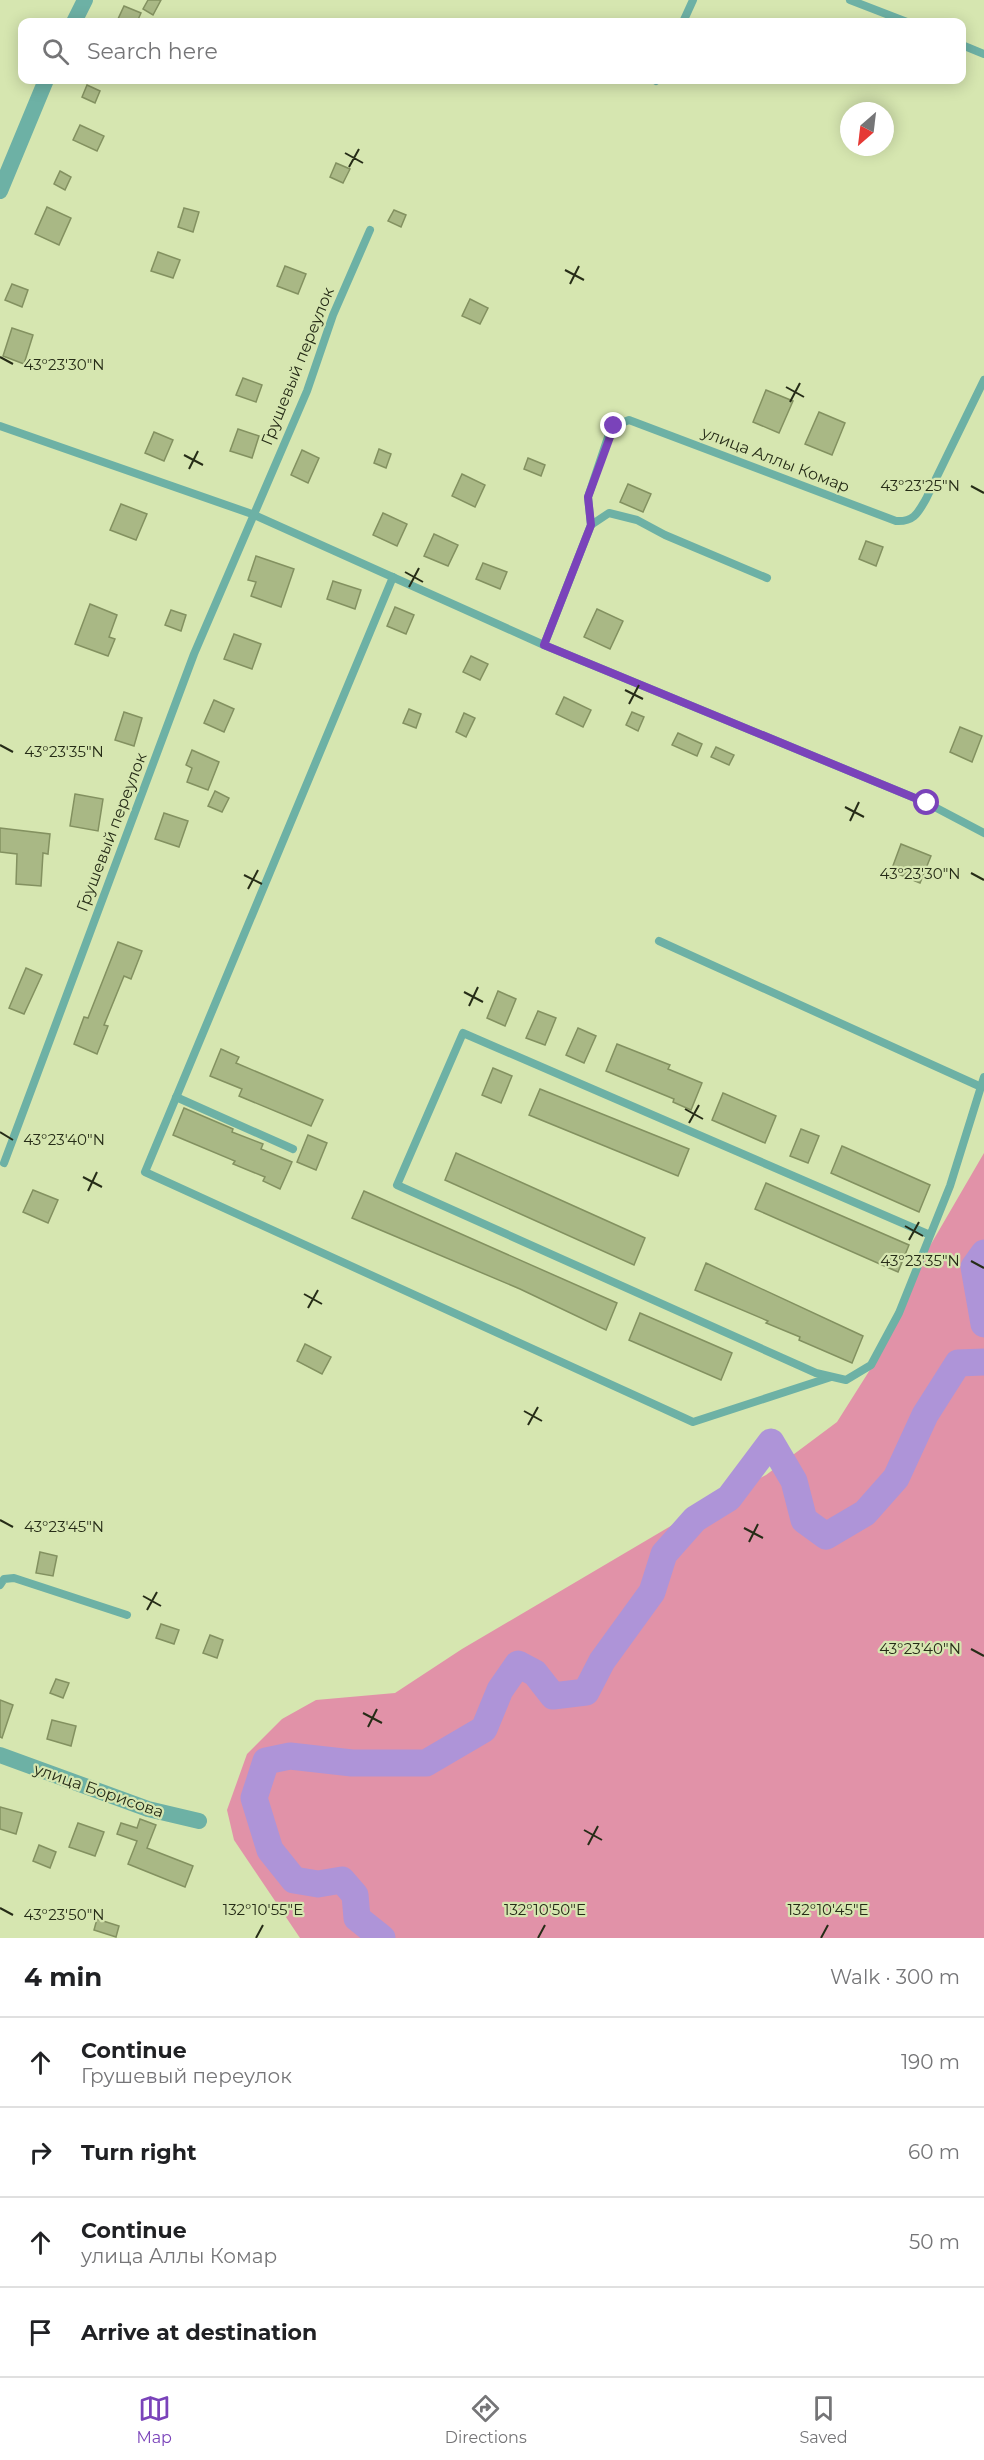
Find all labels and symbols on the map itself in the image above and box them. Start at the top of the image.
north arrow [840,102,894,156]
street label: Грушевый переулок [257,284,338,448]
text: 43°23'30"N [23,355,105,374]
route end [600,412,626,438]
street label: улица Аллы Комар [698,422,852,496]
text: 43°23'25"N [880,476,960,495]
text: 43°23'35"N [24,742,104,761]
street label: Грушевый переулок [72,749,151,914]
route start [913,789,939,815]
text: 43°23'30"N [879,864,961,883]
text: 43°23'40"N [23,1130,105,1149]
text: 43°23'35"N [880,1251,960,1270]
text: 43°23'45"N [24,1517,104,1536]
text: 43°23'40"N [879,1639,961,1658]
street label: улица Борисова [30,1759,166,1822]
text: 132°10'55"E [223,1900,303,1919]
text: 132°10'50"E [504,1900,586,1919]
text: 132°10'45"E [787,1900,869,1919]
text: 43°23'50"N [24,1905,104,1924]

